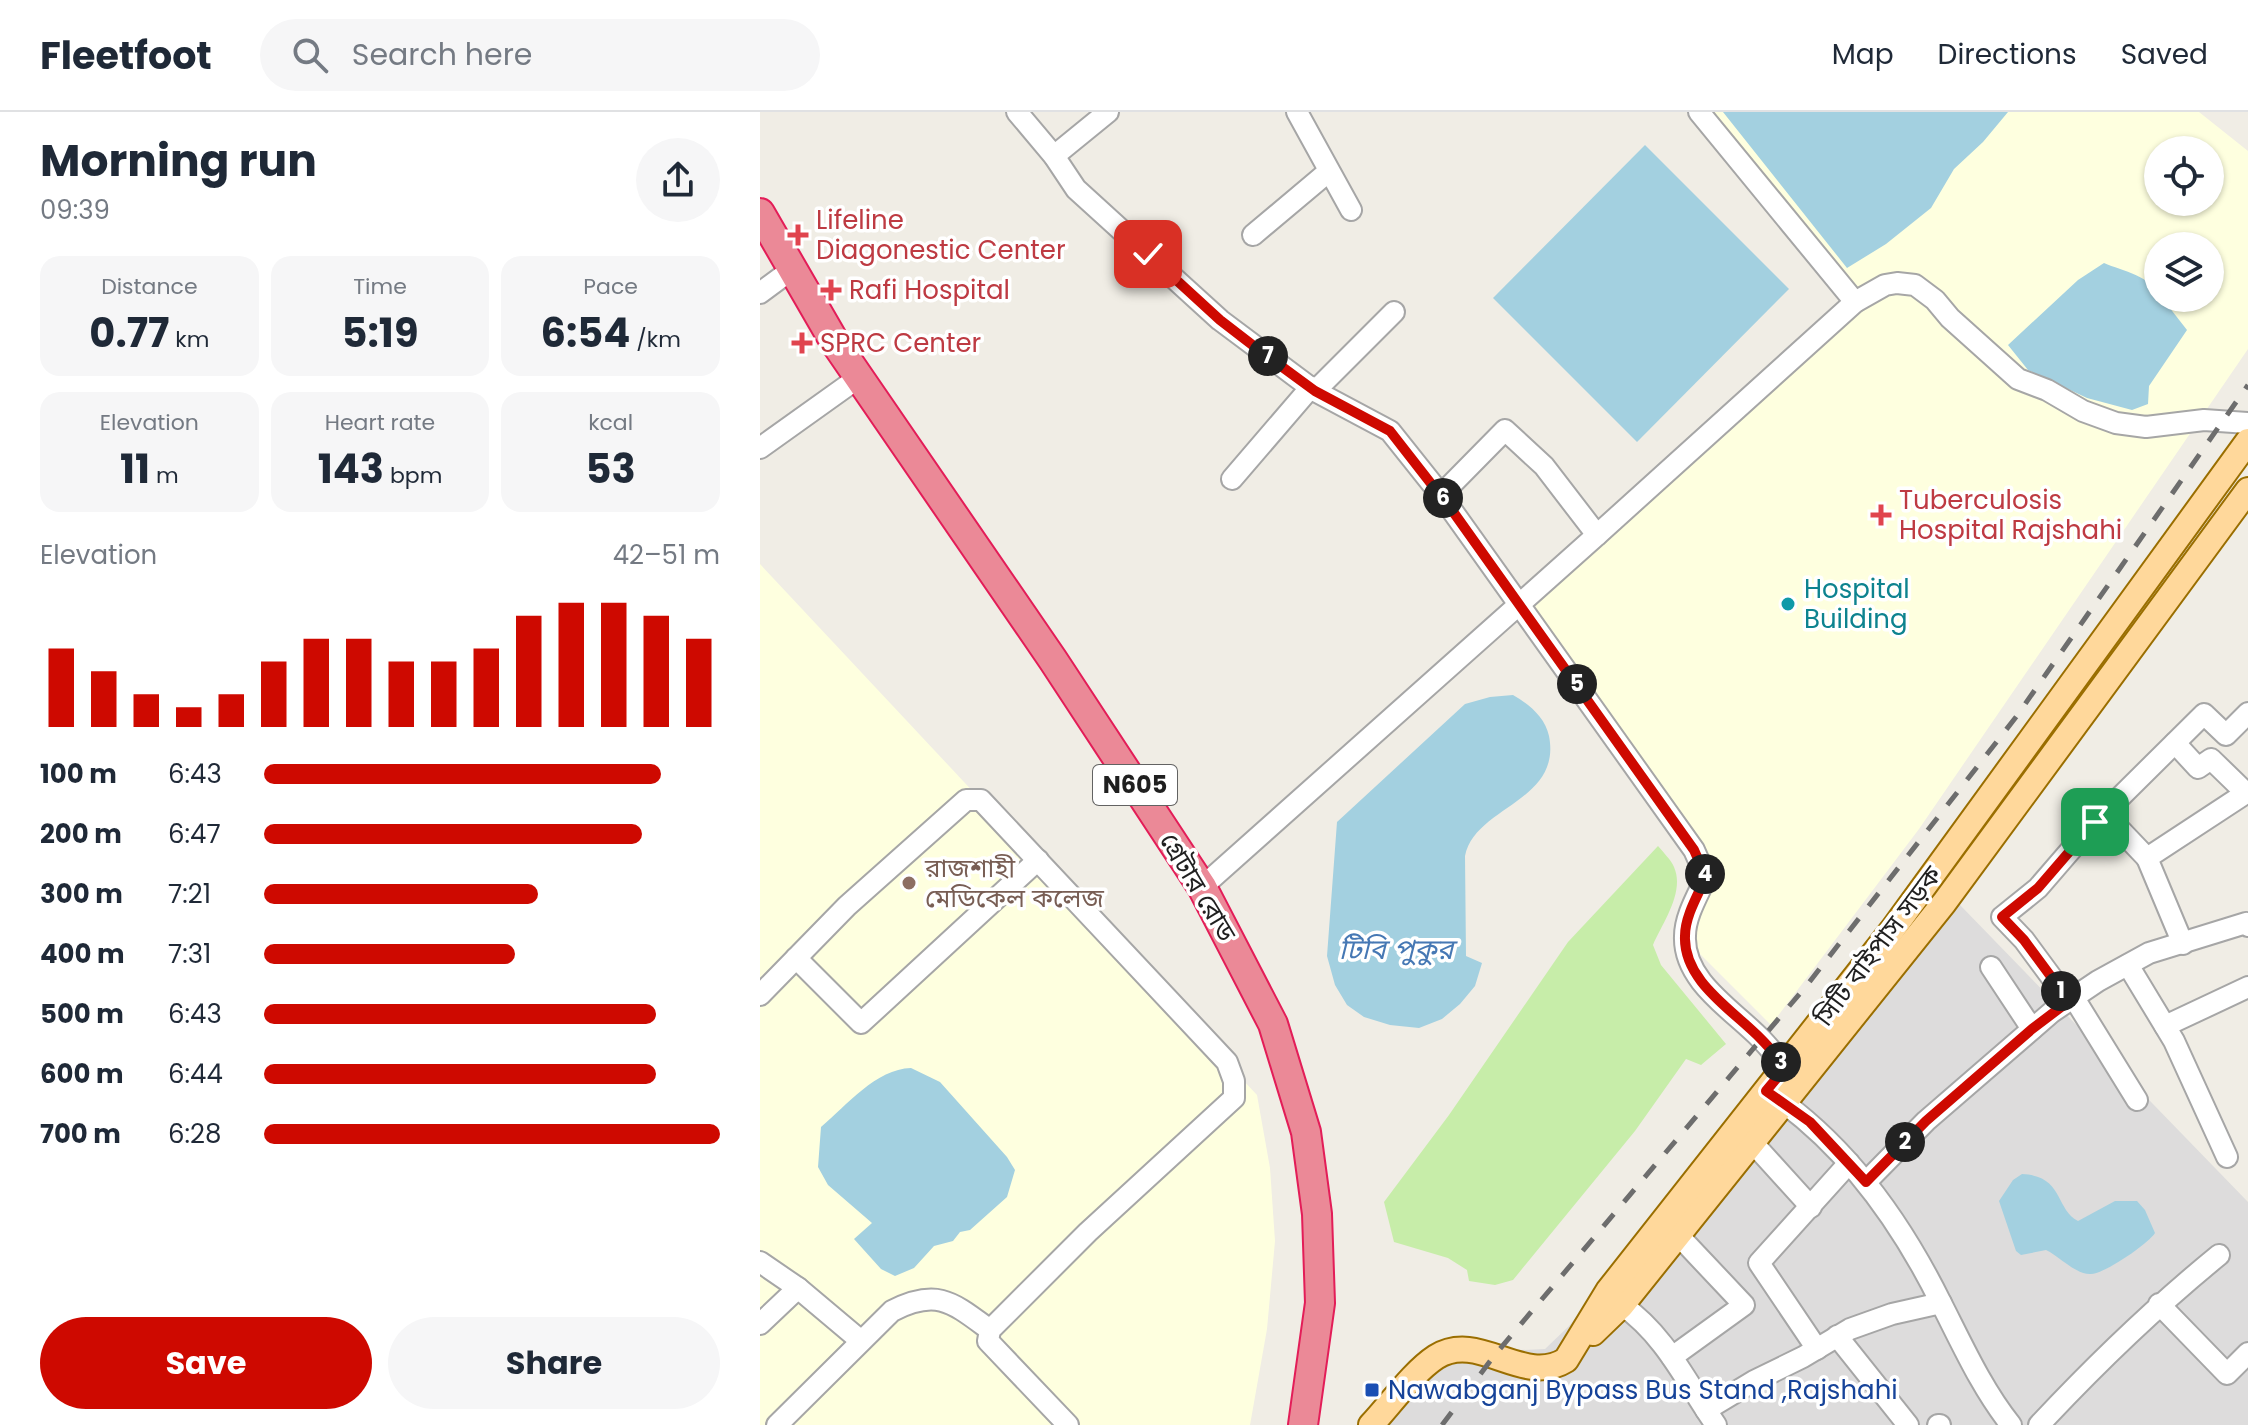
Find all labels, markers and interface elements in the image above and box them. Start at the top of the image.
search box [260,19,820,91]
text: Fleetfoot [40,29,212,82]
icon: search [288,33,332,77]
text: Search here [352,33,532,76]
text: Map [1832,35,1894,74]
text: Directions [1938,35,2077,74]
text: Saved [2121,35,2208,74]
text: Morning run [40,130,317,191]
map controls [2144,136,2224,312]
button: locate [2144,136,2224,216]
button: share [636,138,720,222]
text: 09:39 [40,192,110,228]
place label: Lifeline Diagonestic Center [816,202,1066,268]
pin [1114,220,1182,288]
marker: Lifeline Diagonestic Center [787,224,809,246]
icon: check [1126,232,1170,276]
button: layers [2144,232,2224,312]
text: Distance [101,271,198,302]
text: Time [353,271,407,302]
text: Pace [583,271,638,302]
place label: Rafi Hospital [849,272,1010,308]
marker: Rafi Hospital [820,279,842,301]
text: 0.77 [89,305,169,361]
text: 5:19 [341,305,418,361]
text: 6:54 [541,305,630,361]
text: km [169,324,209,355]
text: /km [630,324,681,355]
place label: SPRC Center [820,325,981,361]
marker: SPRC Center [791,332,813,354]
pin: 7 [1248,336,1288,376]
text: 7 [1262,340,1274,371]
text: Elevation [100,407,199,438]
text: Heart rate [325,407,435,438]
text: kcal [588,407,633,438]
text: 11 [120,441,150,497]
text: 143 [318,441,384,497]
text: 53 [586,441,636,497]
text: m [150,460,179,491]
text: bpm [384,460,442,491]
pin: 6 [1423,478,1463,518]
text: 6 [1436,482,1450,513]
place label: Tuberculosis Hospital Rajshahi [1899,482,2122,548]
marker: Tuberculosis Hospital Rajshahi [1870,504,1892,526]
text: Elevation [40,537,157,573]
text: 42–51 m [613,537,720,573]
place label: Hospital Building [1804,571,1910,637]
marker: Hospital Building [1779,595,1797,613]
pin: 5 [1557,664,1597,704]
text: 5 [1570,668,1584,699]
text: 100 m [40,756,117,792]
text: 6:43 [168,756,222,792]
road number: N605 [1093,765,1177,805]
pin [2061,788,2129,856]
icon: arrive [2073,800,2117,844]
text: 200 m [40,816,122,852]
text: 6:47 [168,816,221,852]
street label: গ্রেটার রোড [1151,826,1245,949]
place label: রাজশাহী মেডিকেল কলেজ [924,850,1104,916]
pin: 4 [1685,854,1725,894]
text: 4 [1698,858,1712,889]
street label: সিটি বাইপাস সড়ক [1805,858,1951,1034]
marker: রাজশাহী মেডিকেল কলেজ [900,874,918,892]
text: 300 m [40,876,123,912]
text: 7:21 [168,876,211,912]
water label: টিবি পুকুর [1339,930,1459,969]
text: 400 m [40,936,125,972]
text: 7:31 [168,936,211,972]
pin: 1 [2041,971,2081,1011]
text: 1 [2057,975,2065,1006]
text: 500 m [40,996,124,1032]
text: 6:43 [168,996,222,1032]
pin: 3 [1761,1042,1801,1082]
text: 3 [1774,1046,1788,1077]
text: 600 m [40,1056,124,1092]
text: 6:44 [168,1056,223,1092]
text: 700 m [40,1116,121,1152]
text: 6:28 [168,1116,221,1152]
pin: 2 [1885,1122,1925,1162]
text: 2 [1899,1126,1911,1157]
button: Save [40,1317,372,1409]
button: Share [388,1317,720,1409]
place label: Nawabganj Bypass Bus Stand ,Rajshahi [1388,1372,1898,1408]
marker: Nawabganj Bypass Bus Stand ,Rajshahi [1363,1381,1381,1399]

